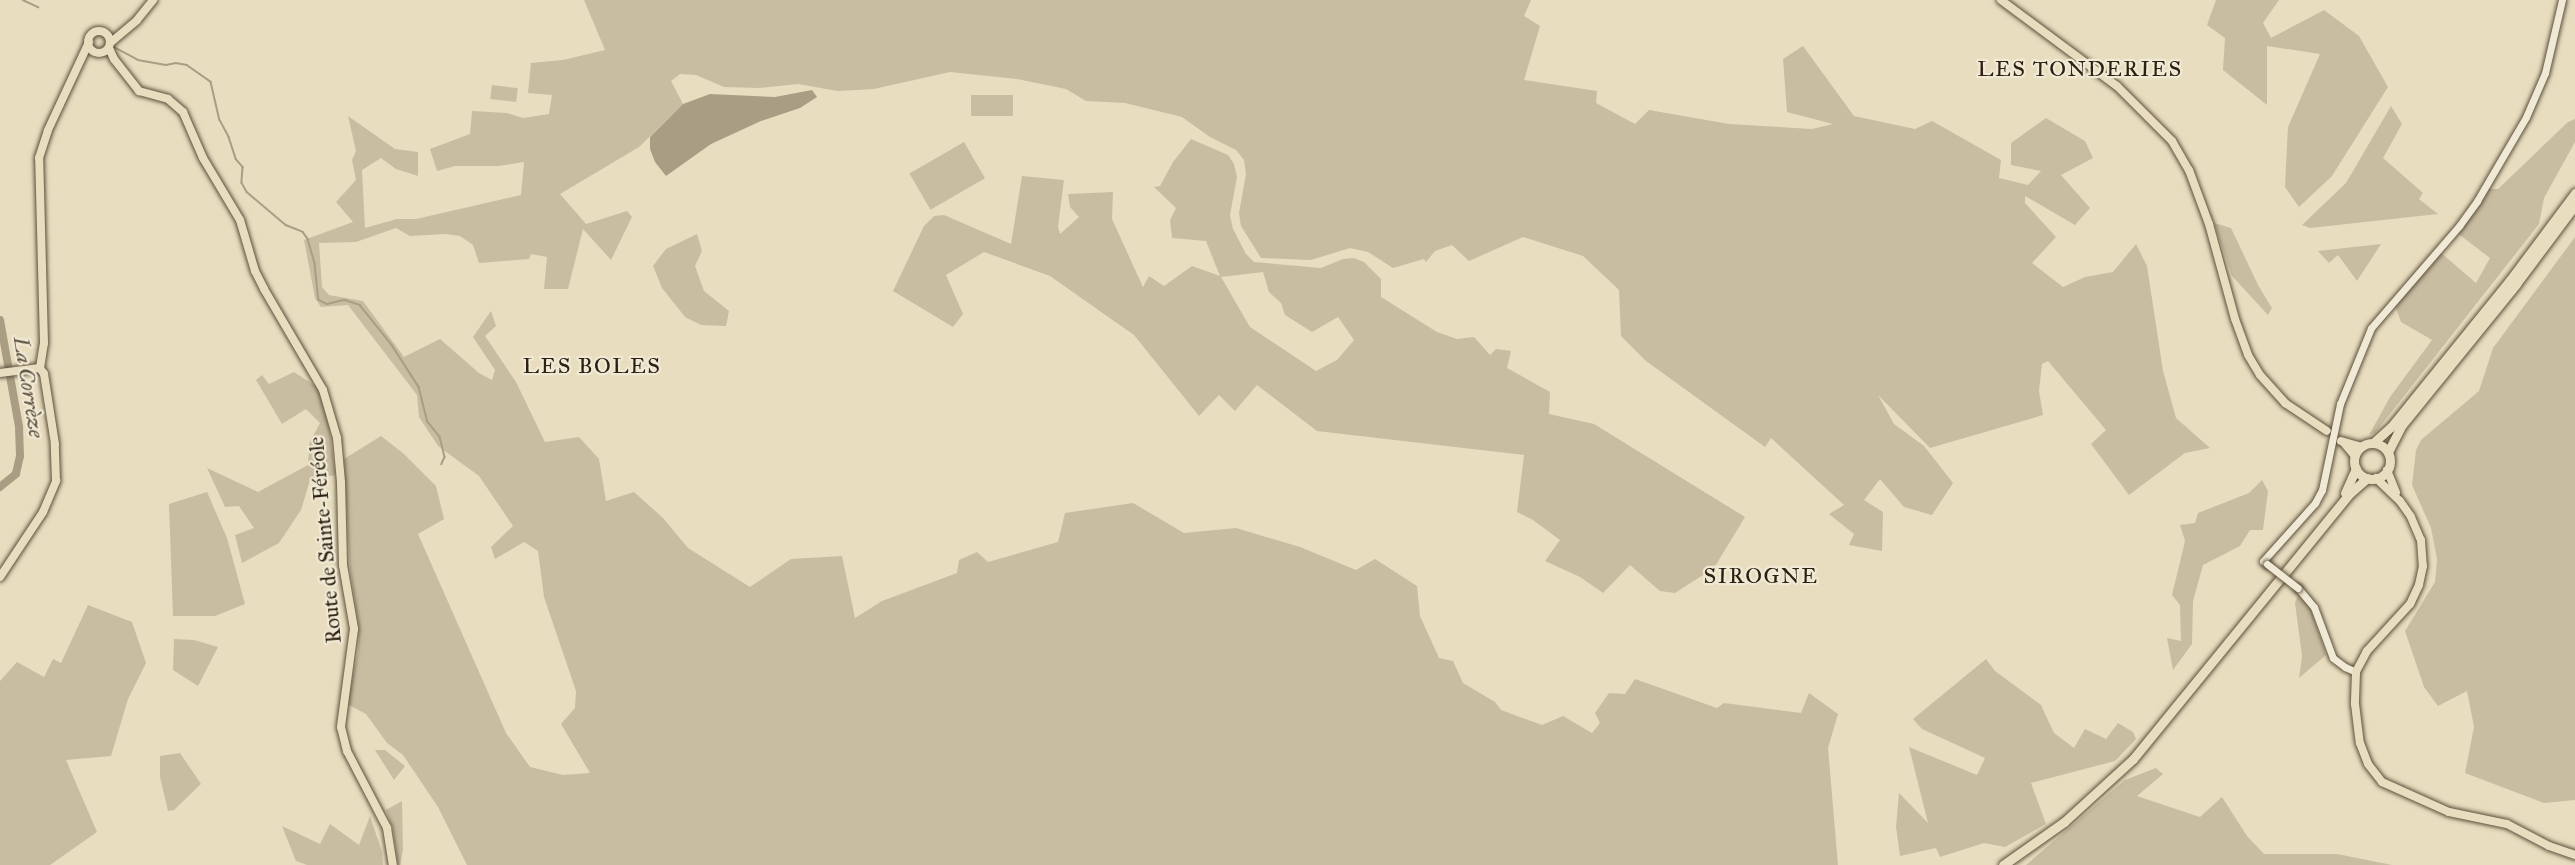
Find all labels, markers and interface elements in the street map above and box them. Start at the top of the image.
district label: LES TONDERIES [1977,56,2183,82]
water label: La Corrèze [8,335,50,439]
district label: LES BOLES [523,353,661,379]
street label: Route de Sainte-Féréole [303,436,347,644]
district label: SIROGNE [1704,563,1818,589]

